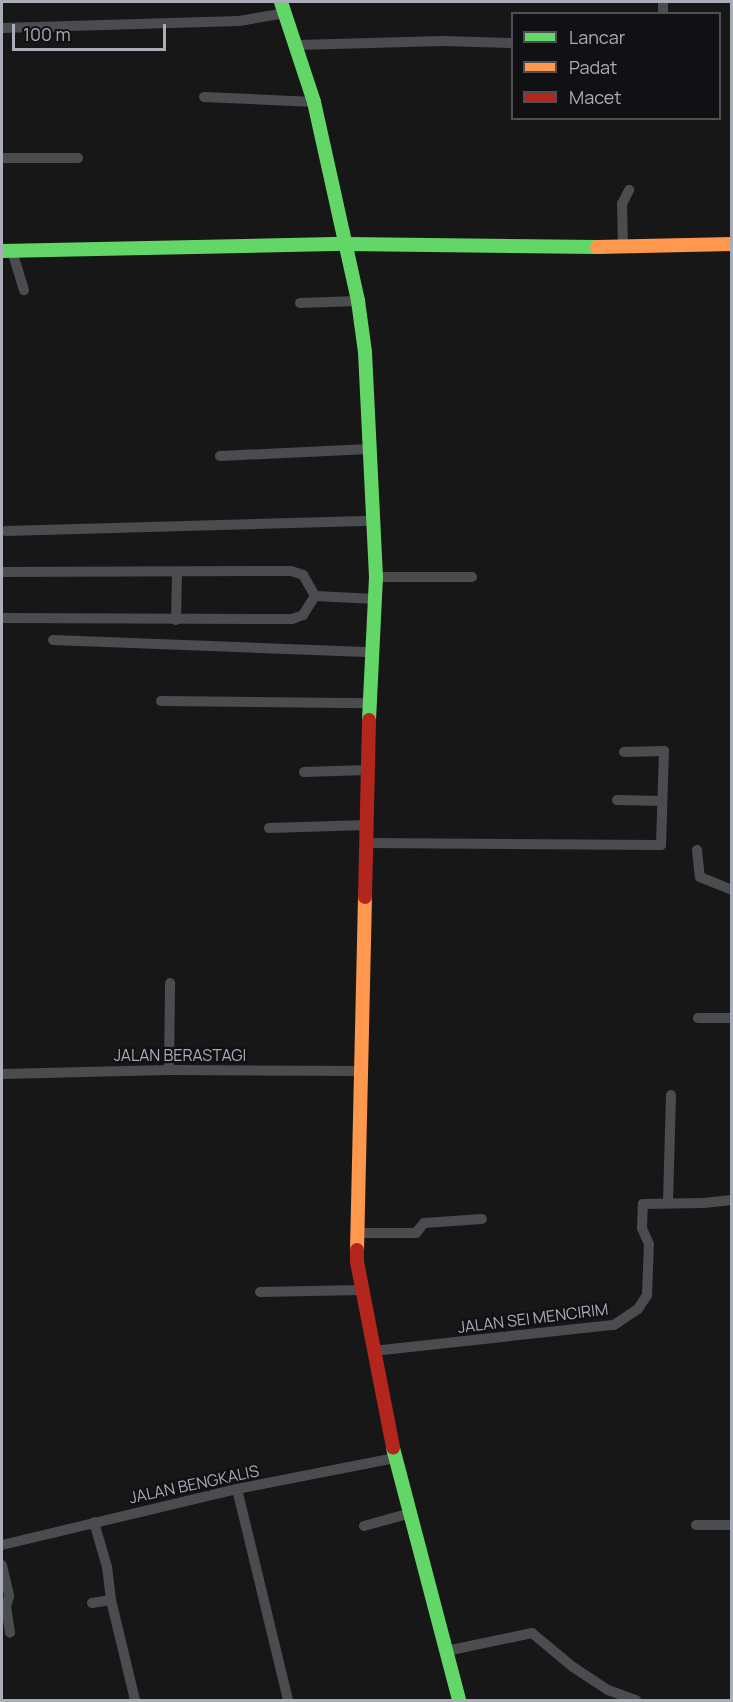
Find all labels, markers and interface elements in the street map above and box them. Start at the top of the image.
scale bar [15,12,170,50]
legend [511,12,721,120]
text: 100 m [23,22,71,46]
text: Lancar [569,25,625,49]
text: Padat [569,55,617,79]
text: Macet [569,85,622,109]
street label: JALAN BERASTAGI [114,1045,246,1065]
street label: JALAN SEI MENCIRIM [457,1299,609,1337]
street label: JALAN BENGKALIS [127,1461,261,1507]

